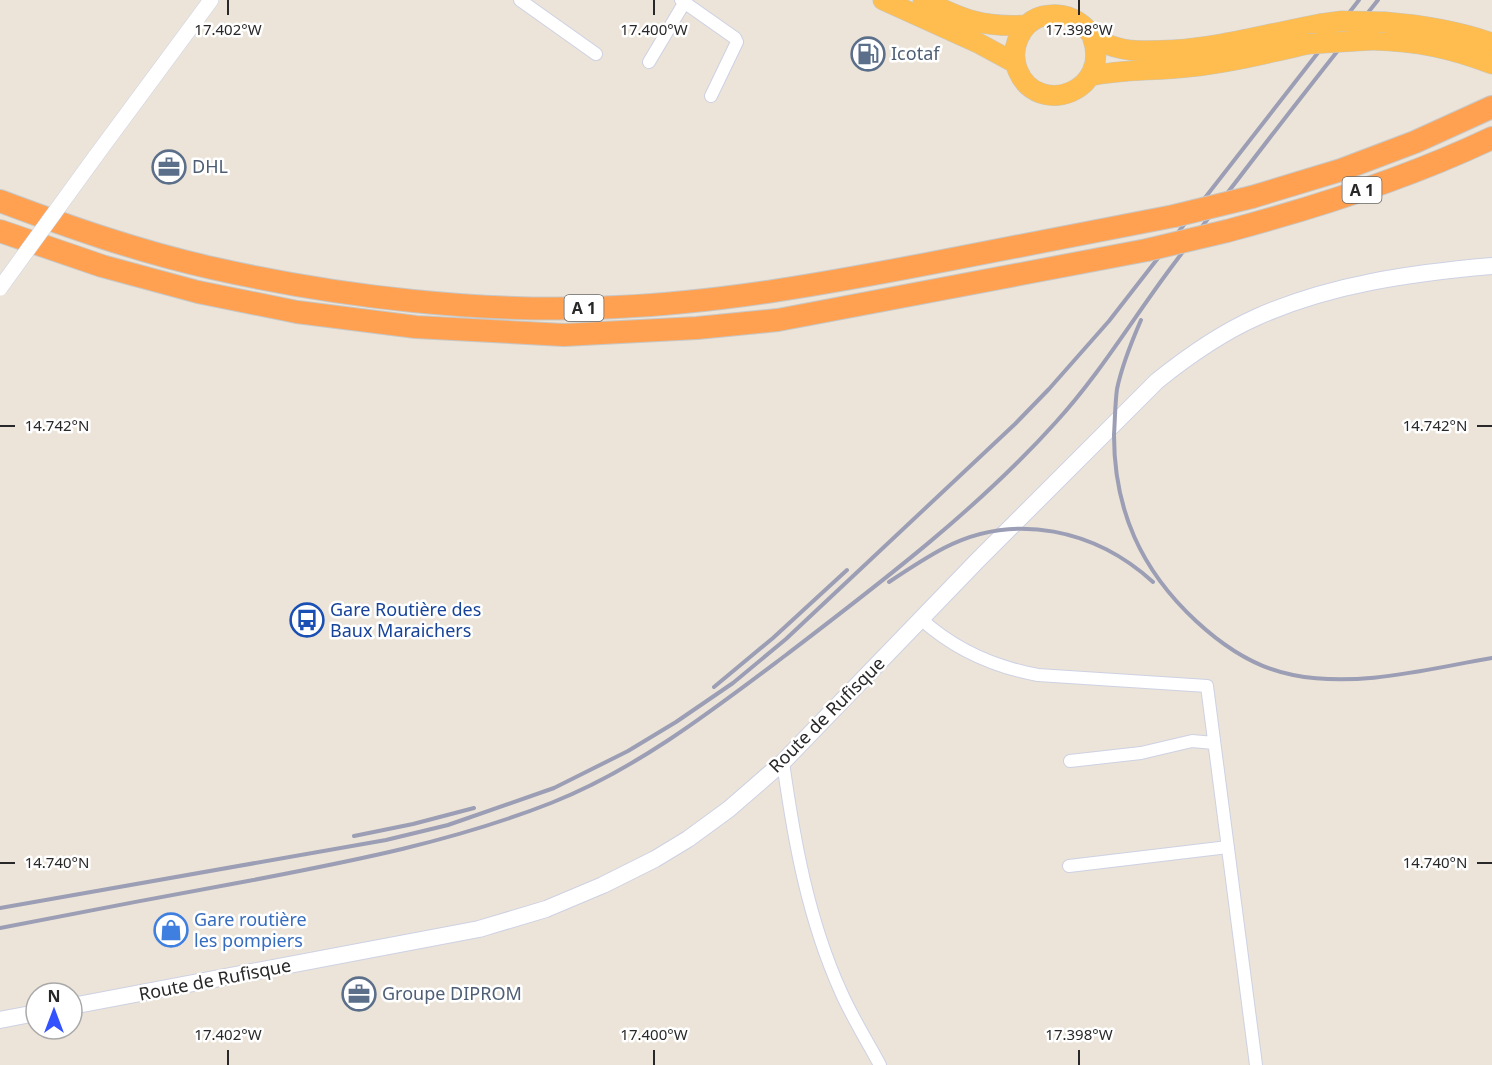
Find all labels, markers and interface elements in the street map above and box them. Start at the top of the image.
text: 17.402°W [194,19,262,39]
text: 17.400°W [620,19,688,39]
text: 17.398°W [1045,19,1113,39]
fuel station icon: Icotaf [850,36,886,72]
place label: Icotaf [891,41,940,65]
office icon: DHL [151,149,187,185]
place label: DHL [192,154,228,178]
road number: A 1 [1342,177,1382,203]
road number: A 1 [564,295,604,321]
text: 14.742°N [25,415,89,435]
text: 14.742°N [1403,415,1467,435]
place label: Gare Routière des Baux Maraichers [330,597,481,642]
bus stop icon: Gare Routière des Baux Maraichers [289,602,325,638]
street label: Route de Rufisque [763,651,889,777]
text: 14.740°N [25,852,89,872]
text: 14.740°N [1403,852,1467,872]
place label: Gare routière les pompiers [194,907,307,952]
shop icon: Gare routière les pompiers [153,912,189,948]
street label: Route de Rufisque [137,952,293,1006]
office icon: Groupe DIPROM [341,976,377,1012]
north arrow [24,981,84,1041]
place label: Groupe DIPROM [382,981,522,1005]
text: N [47,985,61,1007]
text: 17.402°W [194,1024,262,1044]
text: 17.400°W [620,1024,688,1044]
text: 17.398°W [1045,1024,1113,1044]

